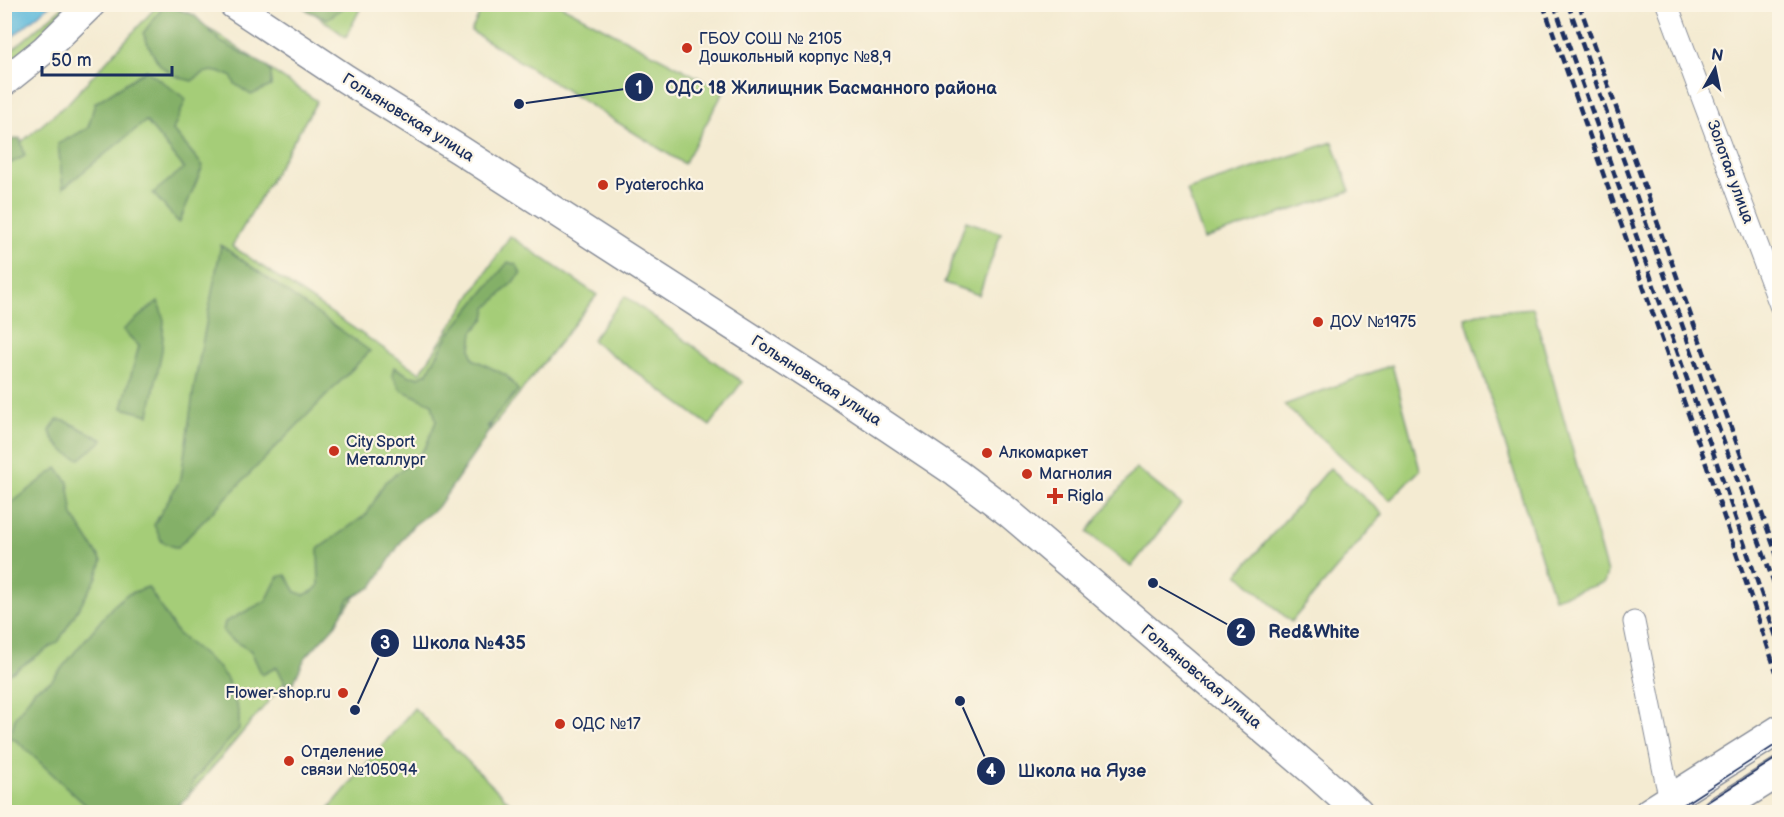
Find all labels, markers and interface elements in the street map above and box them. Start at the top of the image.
place label: ГБОУ СОШ № 2105 Дошкольный корпус №8,9 [699,30,892,67]
scale bar [42,39,172,77]
north arrow [1685,39,1745,99]
marker: ГБОУ СОШ № 2105 Дошкольный корпус №8,9 [680,41,694,55]
text: N [1710,45,1725,66]
text: 50 m [51,50,92,71]
callout: ОДС 18 Жилищник Басманного района [624,69,1009,105]
street label: Гольяновская улица [339,70,478,167]
text: 1 [635,78,643,99]
text: ОДС 18 Жилищник Басманного района [665,78,997,99]
street label: Золотая улица [1702,118,1758,227]
place label: Pyaterochka [615,176,704,195]
marker: Pyaterochka [596,178,610,192]
place label: ДОУ №1975 [1330,313,1416,332]
marker: ДОУ №1975 [1311,315,1325,329]
street label: Гольяновская улица [747,332,885,431]
place label: City Sport Металлург [346,433,426,470]
marker: City Sport Металлург [327,444,341,458]
place label: Алкомаркет [998,444,1089,463]
marker: Алкомаркет [980,446,994,460]
place label: Магнолия [1039,465,1112,484]
marker: Магнолия [1020,467,1034,481]
place label: Rigla [1067,487,1104,506]
marker: Rigla [1048,489,1062,503]
callout: Red&White [1226,614,1371,650]
street label: Гольяновская улица [1137,621,1266,733]
text: 2 [1236,622,1247,643]
text: Red&White [1268,622,1360,643]
callout: Школа №435 [370,625,538,661]
text: 3 [380,633,390,654]
text: Школа №435 [412,633,526,654]
place label: Flower-shop.ru [225,684,331,703]
marker: Flower-shop.ru [336,686,350,700]
place label: ОДС №17 [572,715,641,734]
marker: ОДС №17 [553,717,567,731]
place label: Отделение связи №105094 [301,743,418,780]
callout: Школа на Яузе [976,753,1159,789]
marker: Отделение связи №105094 [282,754,296,768]
text: 4 [986,761,997,782]
text: Школа на Яузе [1018,761,1146,782]

